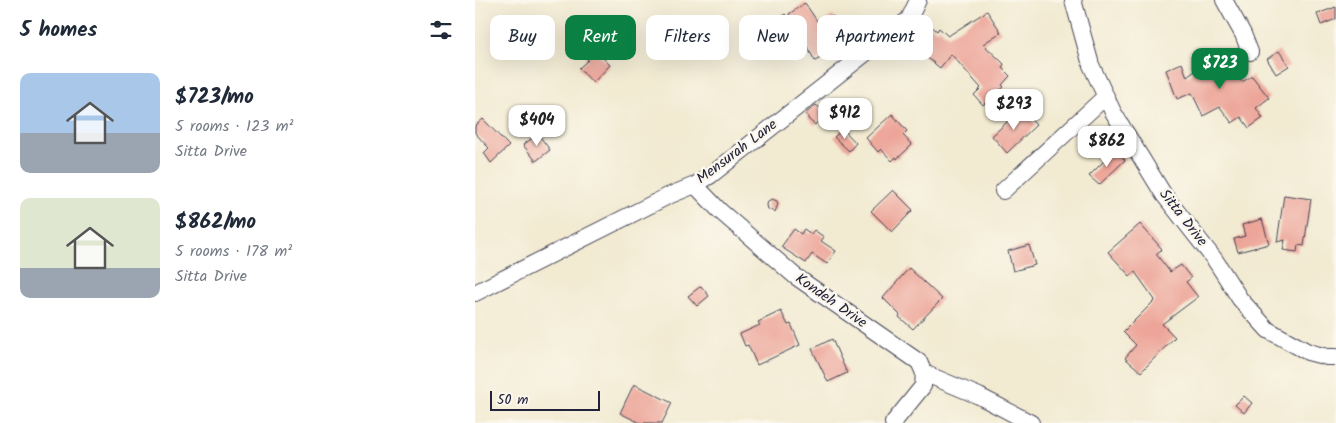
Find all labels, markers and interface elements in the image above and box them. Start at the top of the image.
text: 5 homes [20,14,97,47]
chip: Buy [490,15,555,60]
chip: Rent [565,15,636,60]
chip: Filters [646,15,729,60]
chip: New [739,15,807,60]
chip: Apartment [817,15,933,60]
icon: filters [427,16,455,44]
pin: $723 [1190,48,1250,90]
text: $723 [1202,51,1238,76]
text: $723/mo [175,81,254,114]
pin: $293 [984,88,1044,131]
text: $293 [996,92,1032,117]
icon: home [60,93,120,153]
pin: $912 [815,98,875,140]
text: $912 [829,101,861,126]
pin: $404 [507,104,567,147]
text: $404 [519,108,555,133]
street label: Mensurah Lane [691,113,783,191]
text: 5 rooms · 123 m² [175,114,294,139]
pin: $862 [1077,126,1137,168]
text: $862 [1089,129,1125,154]
text: Sitta Drive [175,139,247,164]
street label: Sitta Drive [1153,184,1213,252]
text: $862/mo [175,206,256,239]
icon: home [60,218,120,278]
text: 5 rooms · 178 m² [175,239,292,264]
text: Sitta Drive [175,264,247,289]
street label: Kondeh Drive [790,267,872,335]
scale bar [490,388,600,411]
text: 50 m [497,389,528,411]

